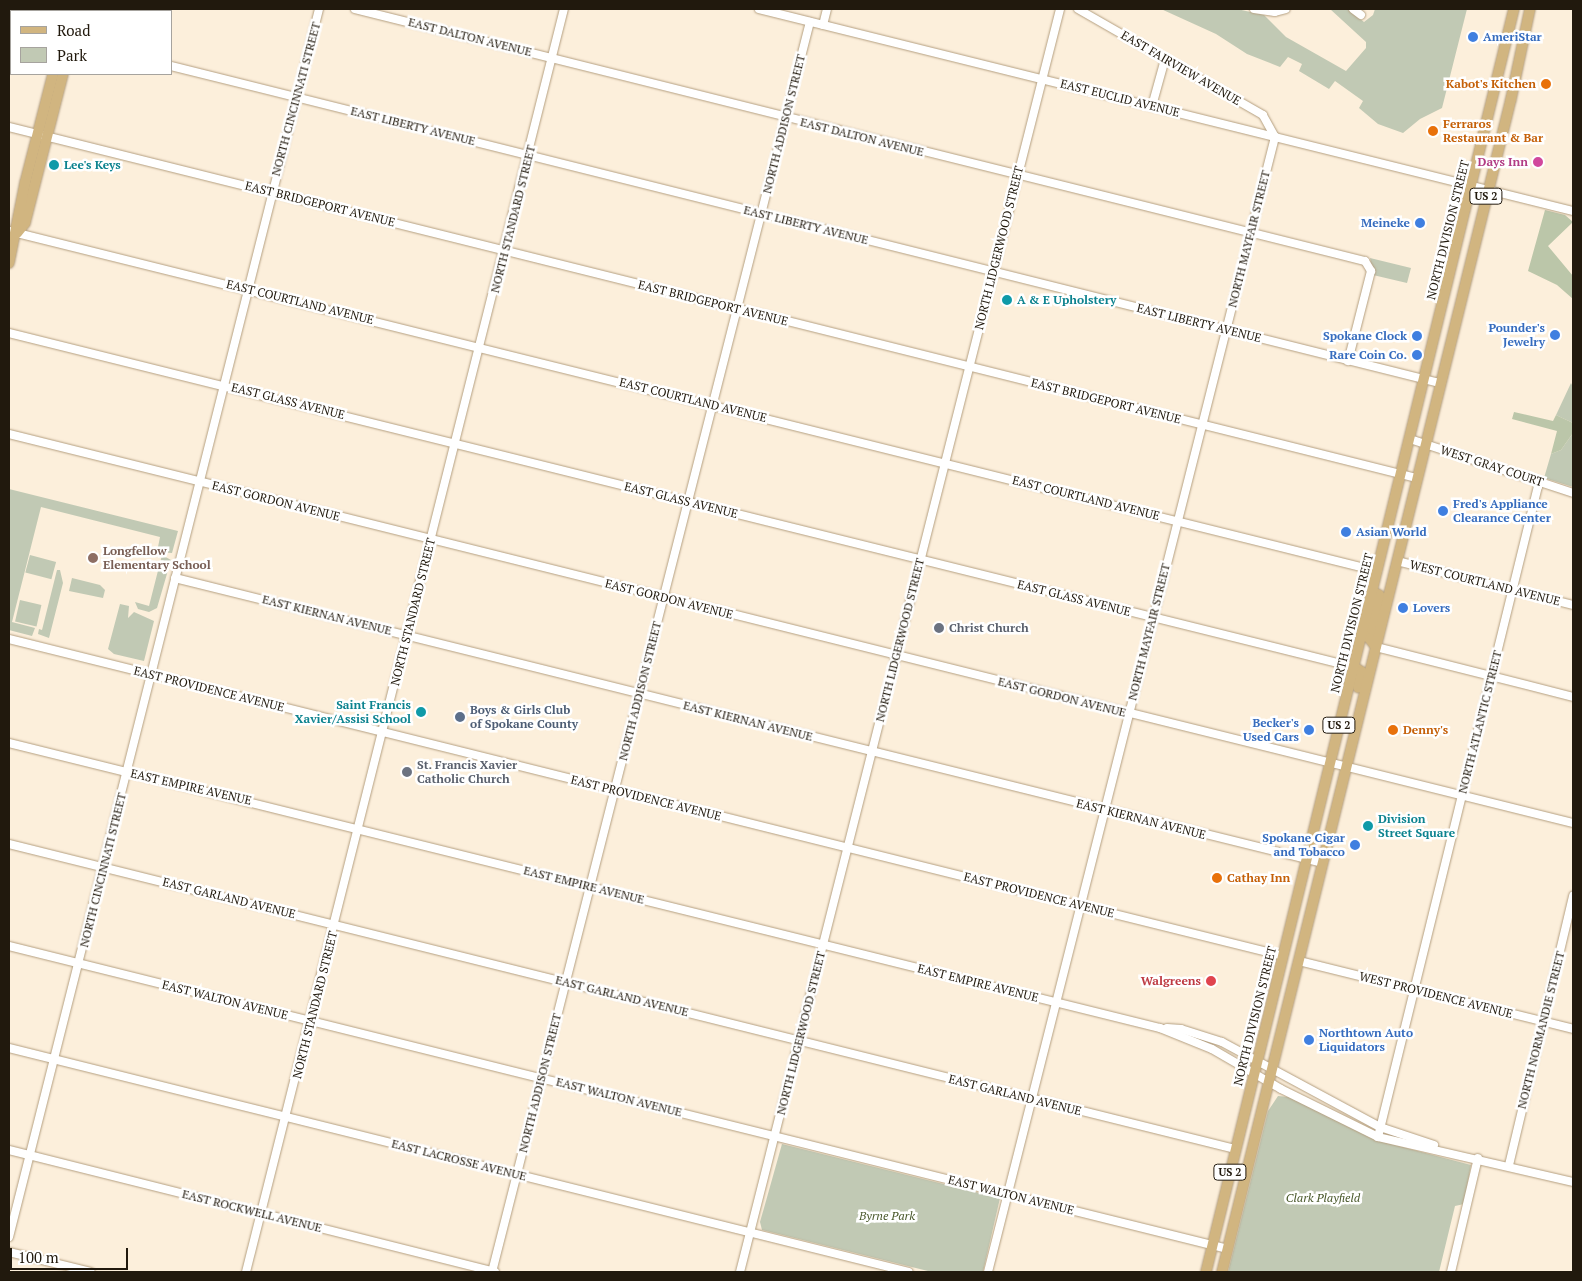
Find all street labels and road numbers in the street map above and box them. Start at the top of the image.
street label: EAST DALTON AVENUE [407,15,533,59]
street label: NORTH CINCINNATI STREET [269,20,323,178]
street label: EAST FAIRVIEW AVENUE [1118,28,1244,108]
street label: NORTH ADDISON STREET [760,53,808,195]
street label: EAST EUCLID AVENUE [1059,76,1181,120]
street label: EAST LIBERTY AVENUE [349,104,477,148]
street label: EAST DALTON AVENUE [799,115,925,159]
street label: NORTH STANDARD STREET [488,144,538,294]
street label: NORTH DIVISION STREET [1424,159,1472,301]
street label: NORTH LIDGERWOOD STREET [972,165,1026,331]
street label: NORTH MAYFAIR STREET [1225,169,1273,309]
street label: EAST BRIDGEPORT AVENUE [243,178,397,230]
road number: US 2 [1468,188,1504,205]
street label: EAST LIBERTY AVENUE [742,203,870,247]
street label: EAST COURTLAND AVENUE [225,277,375,327]
street label: EAST BRIDGEPORT AVENUE [636,277,790,329]
street label: EAST LIBERTY AVENUE [1135,301,1263,345]
street label: EAST COURTLAND AVENUE [618,375,768,425]
street label: EAST BRIDGEPORT AVENUE [1029,375,1183,427]
street label: EAST GLASS AVENUE [230,380,346,422]
street label: WEST GRAY COURT [1439,443,1545,489]
street label: EAST COURTLAND AVENUE [1011,473,1161,523]
street label: EAST GORDON AVENUE [210,478,342,524]
street label: EAST GLASS AVENUE [623,479,739,521]
street label: NORTH STANDARD STREET [388,537,438,687]
street label: NORTH DIVISION STREET [1328,552,1376,694]
street label: NORTH LIDGERWOOD STREET [873,557,927,723]
street label: WEST COURTLAND AVENUE [1408,557,1562,609]
street label: NORTH MAYFAIR STREET [1125,562,1173,702]
street label: EAST GORDON AVENUE [603,576,735,622]
street label: EAST GLASS AVENUE [1016,577,1132,619]
street label: EAST KIERNAN AVENUE [261,592,393,638]
street label: NORTH ADDISON STREET [616,620,664,762]
street label: NORTH ATLANTIC STREET [1455,649,1505,795]
street label: EAST PROVIDENCE AVENUE [132,663,286,715]
street label: EAST GORDON AVENUE [996,674,1128,720]
street label: EAST KIERNAN AVENUE [682,698,814,744]
road number: US 2 [1322,716,1356,734]
street label: EAST EMPIRE AVENUE [129,766,253,808]
street label: EAST PROVIDENCE AVENUE [569,772,723,824]
street label: NORTH CINCINNATI STREET [77,791,129,949]
street label: EAST KIERNAN AVENUE [1075,796,1207,842]
street label: EAST EMPIRE AVENUE [522,863,646,907]
street label: EAST PROVIDENCE AVENUE [962,869,1116,921]
street label: EAST GARLAND AVENUE [161,874,297,922]
street label: NORTH STANDARD STREET [290,930,340,1080]
street label: NORTH DIVISION STREET [1231,945,1279,1087]
street label: NORTH LIDGERWOOD STREET [774,950,828,1116]
street label: NORTH NORMANDIE STREET [1514,950,1568,1110]
street label: EAST EMPIRE AVENUE [916,961,1040,1005]
street label: WEST PROVIDENCE AVENUE [1358,969,1514,1021]
street label: EAST GARLAND AVENUE [554,972,690,1020]
street label: EAST WALTON AVENUE [160,977,290,1023]
street label: NORTH ADDISON STREET [516,1012,564,1154]
street label: EAST GARLAND AVENUE [947,1071,1083,1119]
street label: EAST WALTON AVENUE [554,1074,684,1120]
street label: EAST LACROSSE AVENUE [390,1136,528,1184]
road number: US 2 [1212,1164,1248,1180]
street label: EAST WALTON AVENUE [946,1172,1076,1218]
street label: EAST ROCKWELL AVENUE [180,1187,324,1235]

